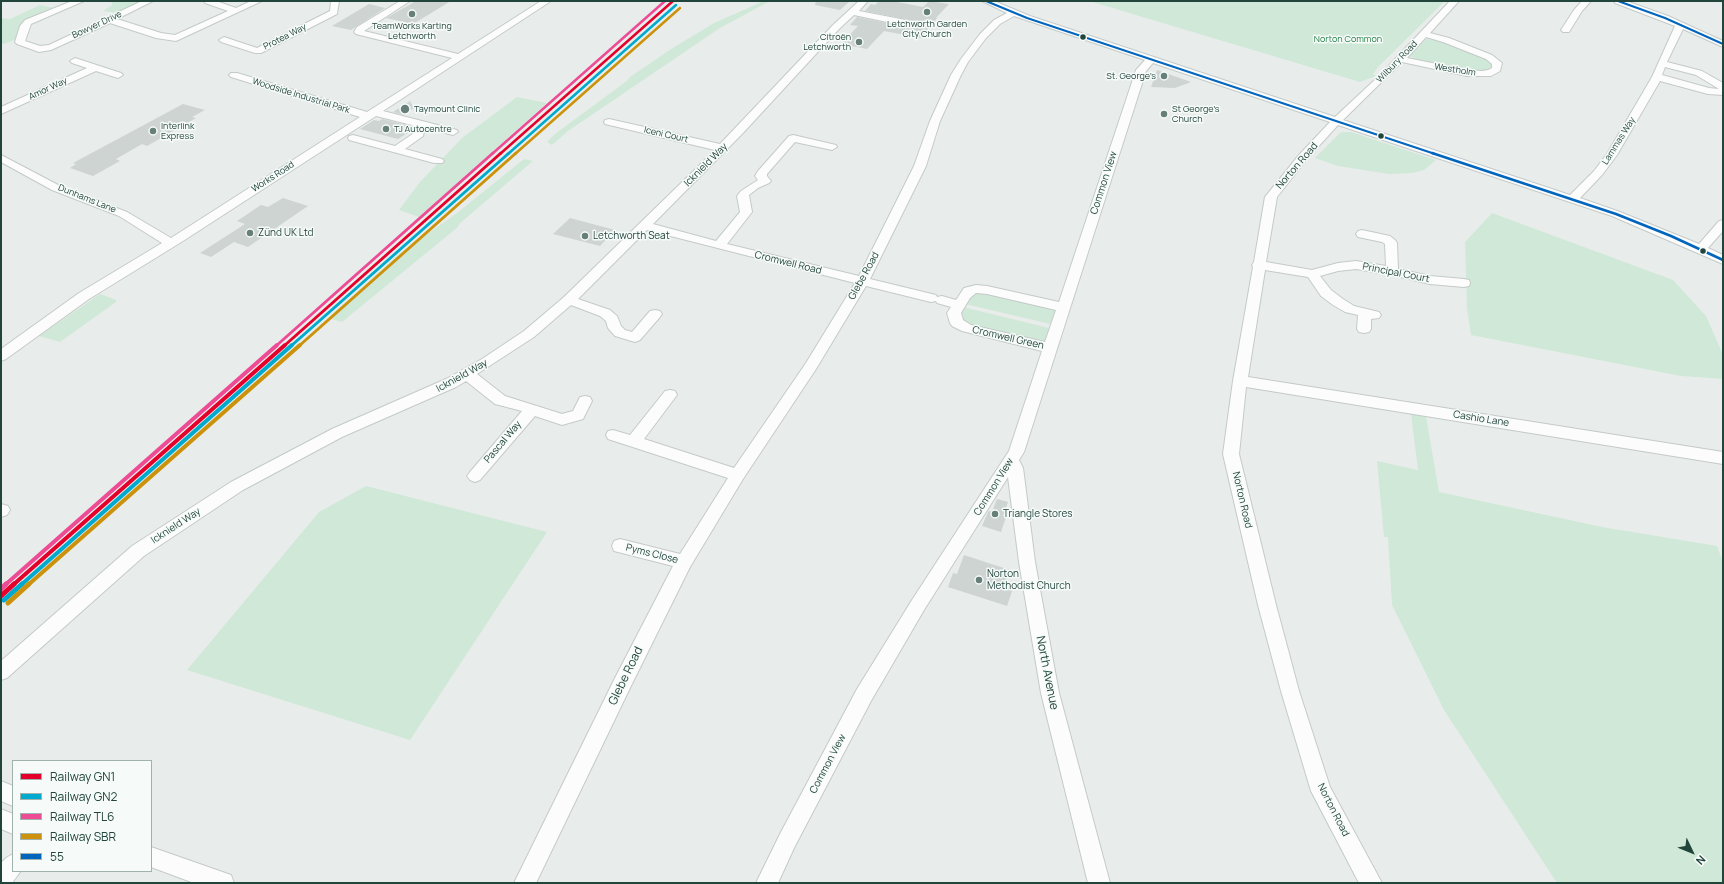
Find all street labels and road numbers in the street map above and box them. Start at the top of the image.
street label: Bowyer Drive [71,9,123,41]
street label: Protea Way [262,22,308,52]
street label: Wilbury Road [1374,39,1420,85]
street label: Westholm [1433,61,1477,79]
street label: Amor Way [27,75,69,103]
street label: Woodside Industrial Park [251,76,351,116]
street label: Lammas Way [1600,115,1638,167]
street label: Iceni Court [643,125,689,145]
street label: Norton Road [1274,140,1320,192]
street label: Icknield Way [682,141,730,189]
street label: Common View [1088,150,1120,216]
street label: Works Road [250,159,296,195]
street label: Dunhams Lane [57,182,117,216]
street label: Cromwell Road [753,249,823,277]
street label: Glebe Road [846,250,882,302]
street label: Principal Court [1361,261,1431,285]
street label: Cromwell Green [971,324,1045,352]
street label: Icknield Way [434,357,490,395]
street label: Cashio Lane [1452,409,1510,429]
street label: Pascal Way [482,418,524,466]
street label: Common View [972,456,1016,518]
street label: Norton Road [1230,471,1254,529]
street label: Icknield Way [149,506,203,546]
street label: Pyms Close [625,542,679,566]
street label: North Avenue [1033,635,1061,711]
street label: Glebe Road [606,644,646,708]
street label: Common View [807,732,849,796]
street label: Norton Road [1315,782,1351,838]

